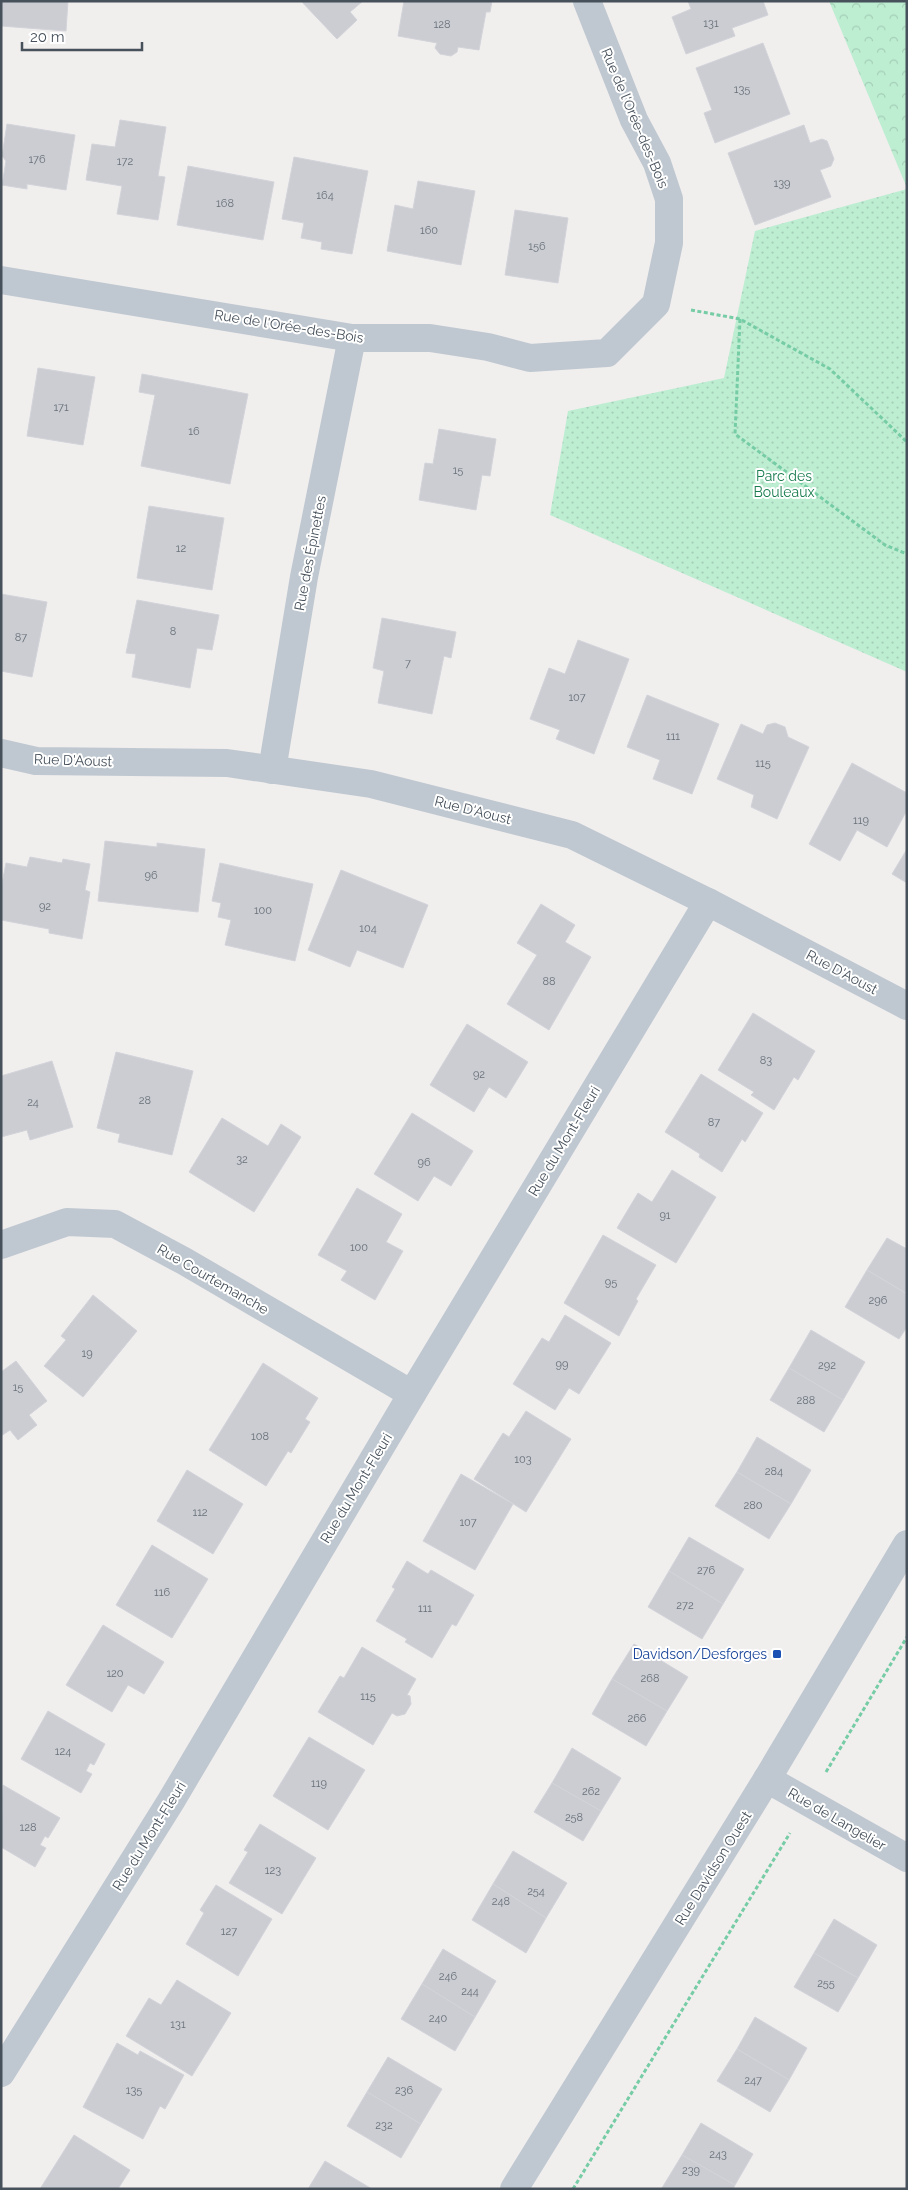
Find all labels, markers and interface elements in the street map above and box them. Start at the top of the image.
house number: 131 [703,17,719,30]
house number: 128 [434,18,450,31]
scale bar [22,20,142,52]
text: 20 m [30,28,65,46]
street label: Rue de l'Orée-des-Bois [598,46,672,191]
house number: 135 [734,83,750,96]
house number: 176 [28,153,46,166]
house number: 172 [117,155,133,168]
house number: 139 [773,177,791,190]
house number: 164 [316,189,334,202]
house number: 168 [216,197,234,210]
house number: 160 [420,224,438,237]
house number: 156 [528,240,546,253]
street label: Rue de l'Orée-des-Bois [213,306,365,346]
house number: 171 [53,401,69,414]
house number: 16 [188,425,200,438]
house number: 15 [453,464,463,477]
park label: Parc des Bouleaux [754,468,815,500]
street label: Rue des Épinettes [290,494,329,612]
house number: 12 [176,542,186,555]
house number: 8 [170,625,176,638]
house number: 87 [15,631,27,644]
house number: 7 [405,657,411,670]
house number: 107 [568,691,586,704]
house number: 111 [666,730,680,743]
street label: Rue D'Aoust [34,751,113,769]
house number: 115 [755,757,771,770]
street label: Rue D'Aoust [433,793,513,827]
house number: 119 [853,814,869,827]
house number: 96 [144,869,158,882]
house number: 92 [39,900,51,913]
house number: 100 [254,904,272,917]
house number: 104 [359,922,377,935]
street label: Rue D'Aoust [804,947,881,998]
house number: 88 [542,975,556,988]
house number: 83 [760,1054,772,1067]
house number: 92 [473,1068,485,1081]
street label: Rue du Mont-Fleuri [525,1083,603,1199]
house number: 28 [139,1094,151,1107]
house number: 24 [27,1096,39,1109]
house number: 87 [708,1116,720,1129]
house number: 32 [236,1153,248,1166]
house number: 96 [417,1156,431,1169]
house number: 91 [659,1209,671,1222]
street label: Rue Courtemanche [155,1241,271,1317]
house number: 100 [350,1241,368,1254]
house number: 95 [605,1276,617,1289]
house number: 296 [869,1294,888,1307]
house number: 19 [81,1347,93,1360]
house number: 99 [556,1358,568,1371]
house number: 292 [818,1359,836,1372]
house number: 15 [13,1381,23,1394]
house number: 288 [797,1394,815,1407]
house number: 108 [251,1430,269,1443]
street label: Rue du Mont-Fleuri [317,1430,395,1546]
house number: 103 [514,1453,532,1466]
house number: 284 [765,1465,783,1478]
house number: 280 [744,1499,763,1512]
house number: 112 [192,1506,208,1519]
house number: 107 [459,1516,477,1529]
house number: 276 [697,1564,715,1577]
house number: 116 [154,1586,170,1599]
house number: 272 [676,1599,694,1612]
house number: 111 [418,1602,432,1615]
place label: Davidson/Desforges [633,1646,767,1662]
marker: Davidson/Desforges [771,1648,783,1660]
house number: 120 [106,1667,124,1680]
house number: 268 [641,1672,659,1685]
house number: 115 [360,1690,376,1703]
house number: 266 [628,1712,647,1725]
house number: 124 [55,1745,71,1758]
house number: 119 [311,1777,327,1790]
street label: Rue du Mont-Fleuri [109,1779,189,1893]
street label: Rue de Langelier [785,1784,889,1854]
house number: 262 [582,1785,600,1798]
street label: Rue Davidson Ouest [671,1808,755,1928]
house number: 258 [565,1811,583,1824]
house number: 128 [20,1821,36,1834]
house number: 123 [265,1864,281,1877]
house number: 254 [527,1885,545,1898]
house number: 248 [492,1895,510,1908]
house number: 127 [221,1925,237,1938]
house number: 246 [439,1970,458,1983]
house number: 255 [817,1977,835,1990]
house number: 244 [461,1985,479,1998]
house number: 240 [429,2012,447,2025]
house number: 131 [170,2018,186,2031]
house number: 247 [744,2074,762,2087]
house number: 135 [126,2084,142,2097]
house number: 236 [395,2084,413,2097]
house number: 232 [375,2119,393,2132]
house number: 243 [709,2148,727,2161]
house number: 239 [682,2164,700,2177]

